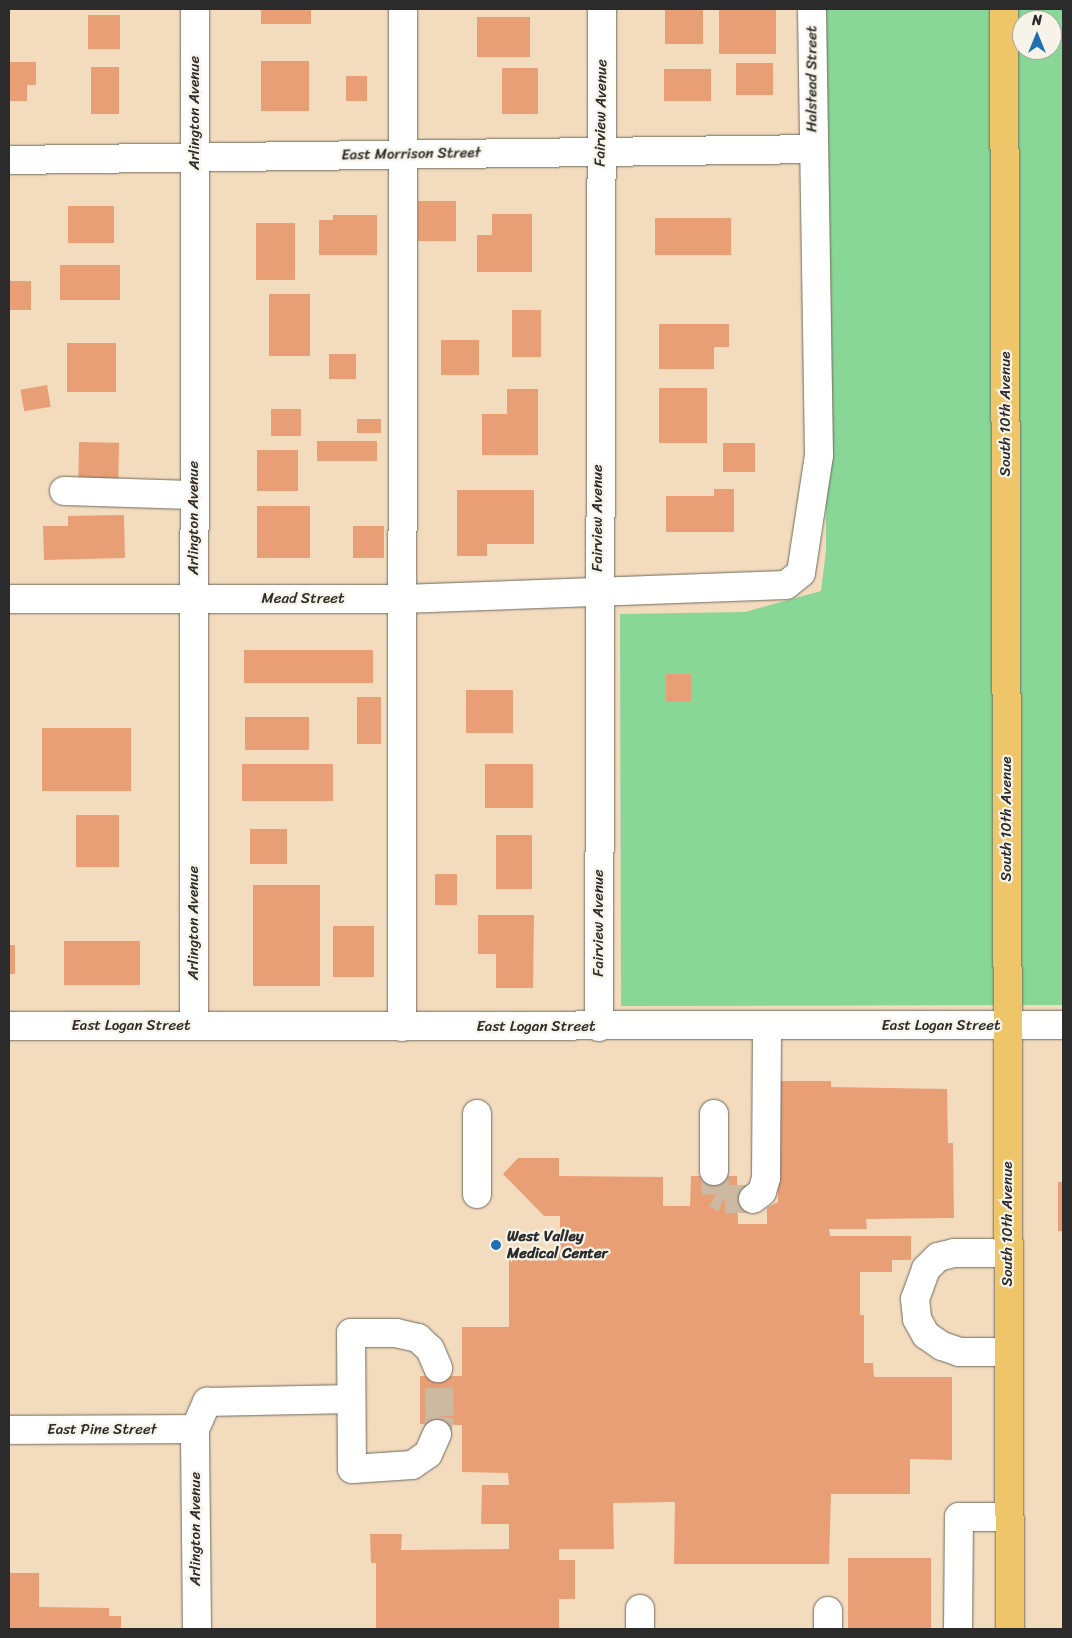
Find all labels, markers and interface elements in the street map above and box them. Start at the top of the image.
text: N [1032,8,1042,33]
north arrow [1012,10,1062,60]
street label: Halstead Street [803,26,821,132]
street label: Arlington Avenue [186,56,204,170]
street label: Fairview Avenue [591,59,611,167]
street label: East Morrison Street [342,144,480,164]
street label: South 10th Avenue [997,351,1015,477]
street label: Arlington Avenue [185,461,203,575]
street label: Fairview Avenue [589,465,607,571]
street label: Mead Street [262,590,344,608]
street label: South 10th Avenue [998,756,1016,882]
street label: Arlington Avenue [185,866,203,980]
street label: Fairview Avenue [590,870,608,976]
street label: East Logan Street [72,1017,190,1035]
street label: East Logan Street [882,1017,1000,1035]
street label: East Logan Street [477,1018,595,1036]
street label: South 10th Avenue [999,1161,1017,1287]
place label: West Valley Medical Center [507,1227,608,1262]
marker: West Valley Medical Center [489,1238,503,1252]
street label: East Pine Street [47,1421,157,1439]
street label: Arlington Avenue [187,1472,205,1586]

